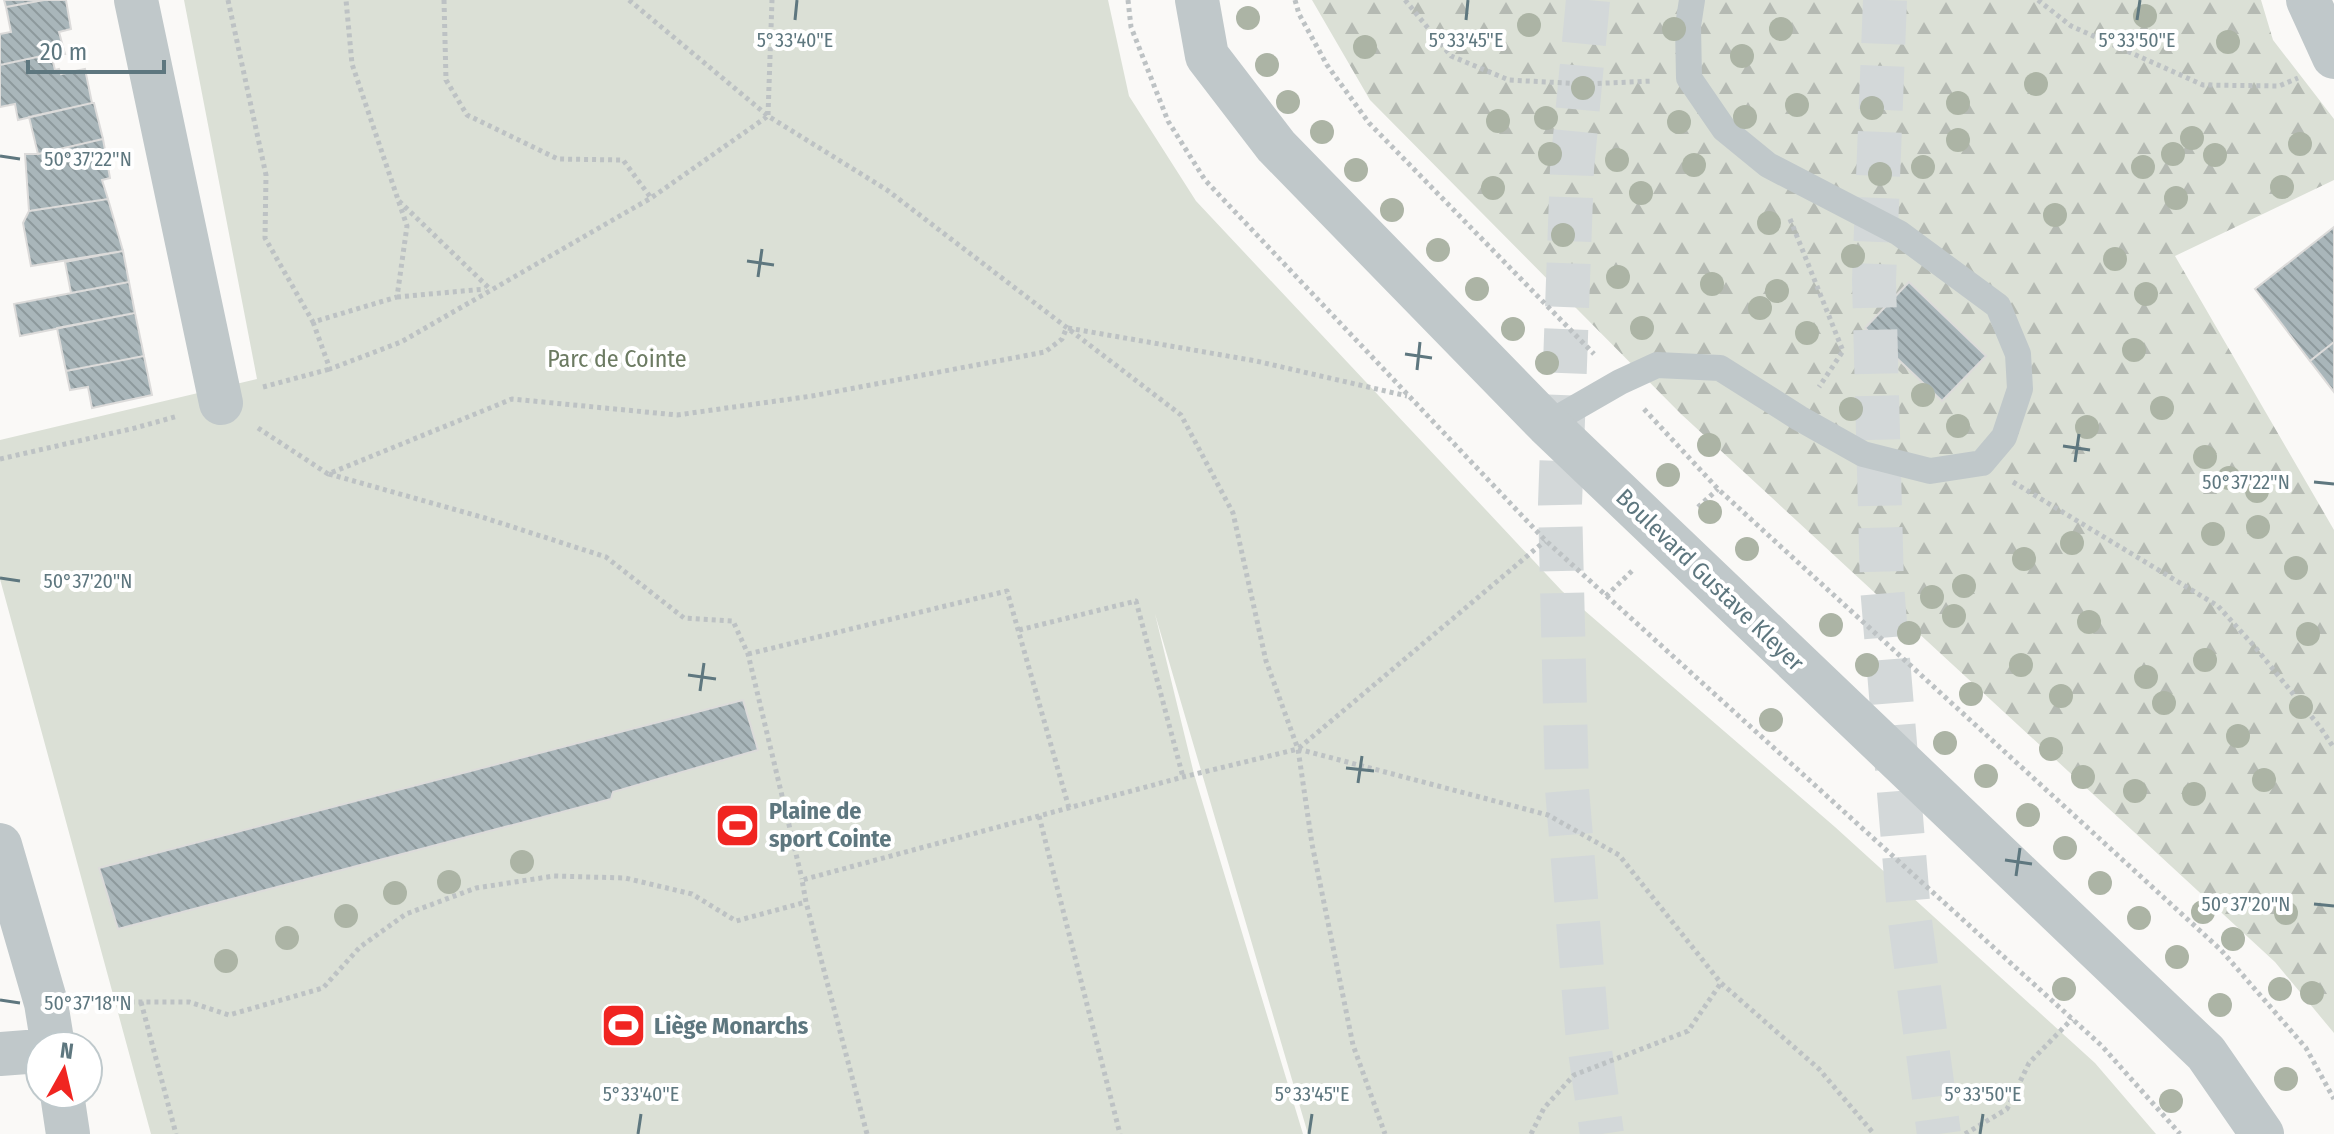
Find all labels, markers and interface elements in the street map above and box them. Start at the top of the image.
scale bar [28,24,164,74]
text: 5°33'40"E [757,28,833,52]
text: 5°33'45"E [1429,28,1503,52]
text: 5°33'50"E [2099,28,2175,52]
text: 20 m [40,38,87,66]
text: 50°37'22"N [44,147,132,171]
park label: Parc de Cointe [547,345,687,373]
text: 50°37'22"N [2202,470,2290,494]
street label: Boulevard Gustave Kleyer [1610,483,1810,677]
text: 50°37'20"N [44,569,132,593]
place label: Plaine de sport Cointe [769,797,891,853]
sports icon: Plaine de sport Cointe [714,801,762,849]
text: 50°37'20"N [2202,892,2290,916]
text: 50°37'18"N [44,991,132,1015]
sports icon: Liège Monarchs [599,1002,647,1050]
place label: Liège Monarchs [654,1012,809,1040]
north arrow [24,1030,104,1110]
text: N [58,1036,75,1065]
text: 5°33'40"E [603,1082,679,1106]
text: 5°33'45"E [1275,1082,1349,1106]
text: 5°33'50"E [1945,1082,2021,1106]

